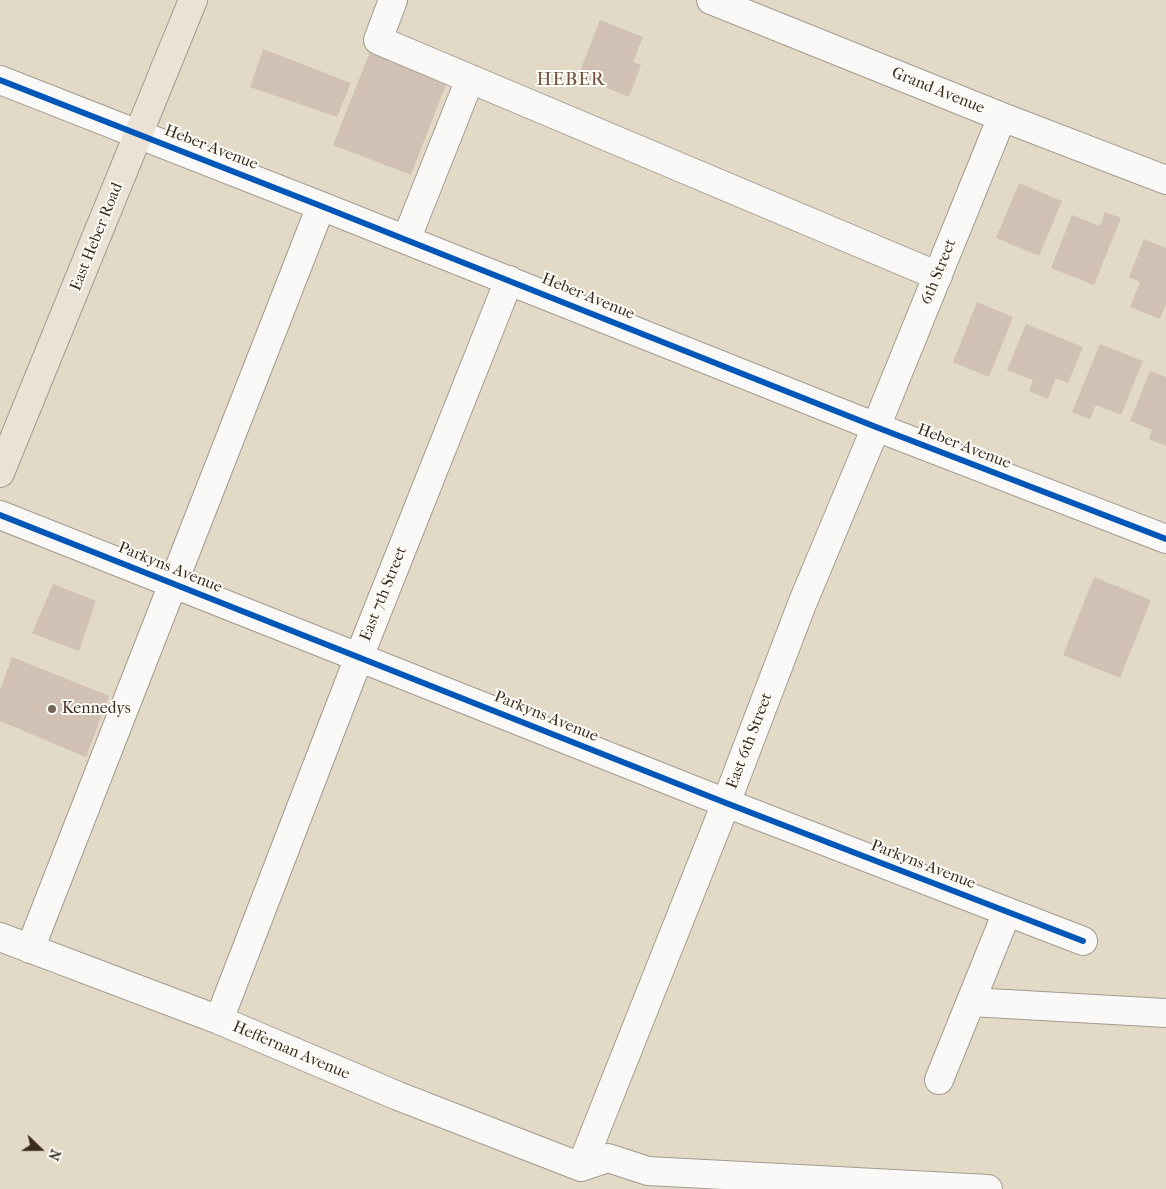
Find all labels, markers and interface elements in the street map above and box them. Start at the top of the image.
street label: Grand Avenue [889,64,987,118]
district label: HEBER [536,69,606,91]
street label: Heber Avenue [162,121,260,175]
street label: East Heber Road [67,180,127,294]
street label: 6th Street [917,236,961,308]
street label: Heber Avenue [539,270,637,324]
street label: Heber Avenue [915,420,1013,474]
street label: Parkyns Avenue [115,538,225,598]
street label: East 7th Street [356,544,412,644]
street label: Parkyns Avenue [491,687,601,747]
street label: East 6th Street [723,690,777,792]
place label: Kennedys [62,699,131,719]
marker: Kennedys [46,703,58,715]
street label: Parkyns Avenue [868,836,978,894]
street label: Heffernan Avenue [229,1018,353,1084]
north arrow [15,1124,65,1174]
text: N [45,1147,64,1163]

